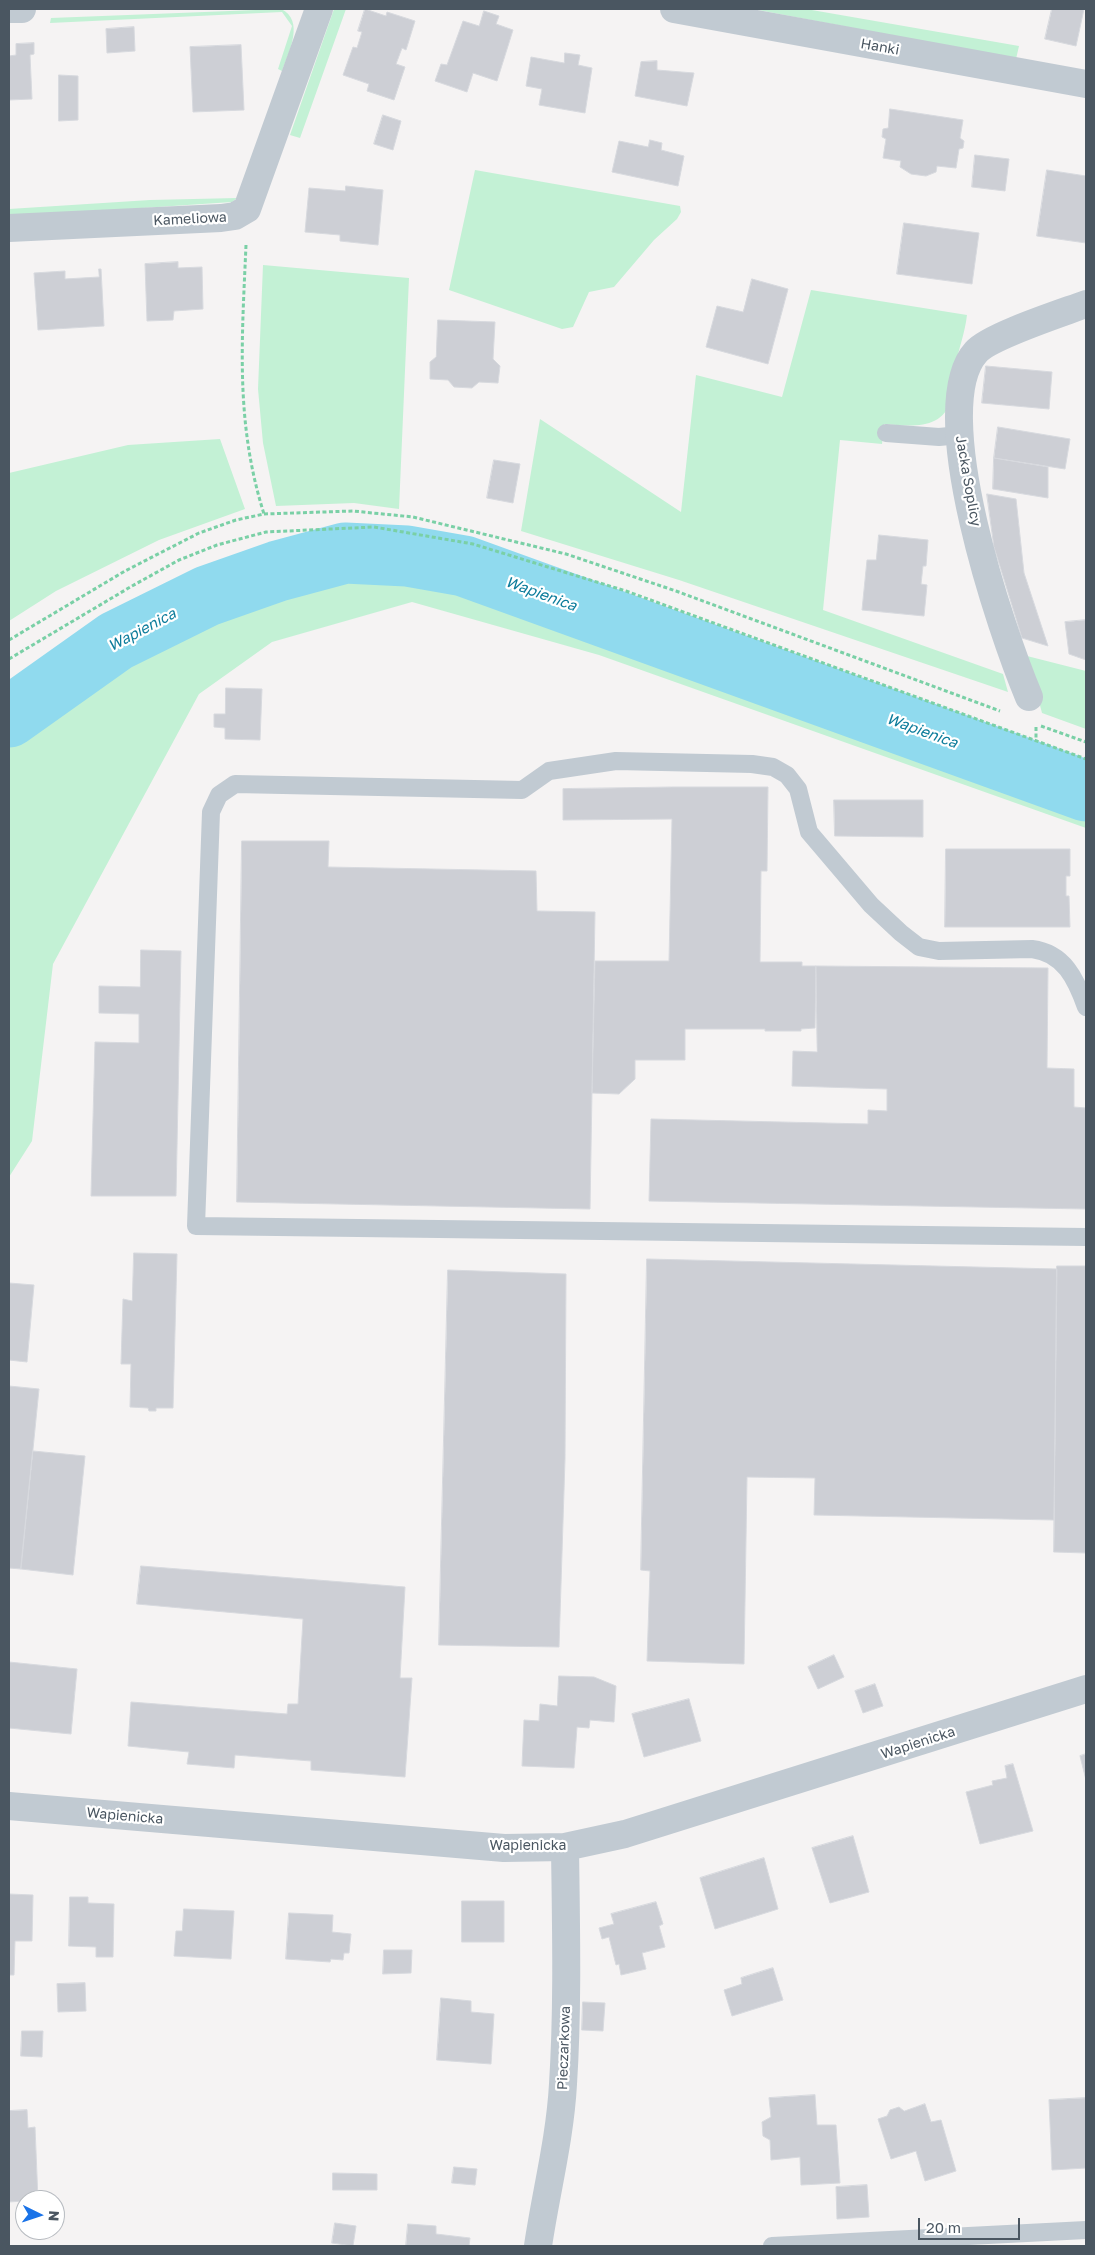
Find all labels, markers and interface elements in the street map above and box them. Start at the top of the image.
street label: Hanki [859,35,901,59]
street label: Kameliowa [153,209,227,229]
street label: Jacka Soplicy [952,434,984,528]
water label: Wapienica [503,573,579,615]
water label: Wapienica [105,605,179,655]
water label: Wapienica [884,710,960,752]
street label: Wapienicka [879,1723,957,1763]
street label: Wapienicka [86,1804,164,1828]
street label: Wapienicka [490,1838,566,1854]
street label: Pieczarkowa [554,2006,574,2090]
north arrow [15,2190,65,2240]
scale bar [920,2208,1022,2240]
text: N [46,2210,63,2222]
text: 20 m [926,2218,961,2236]

